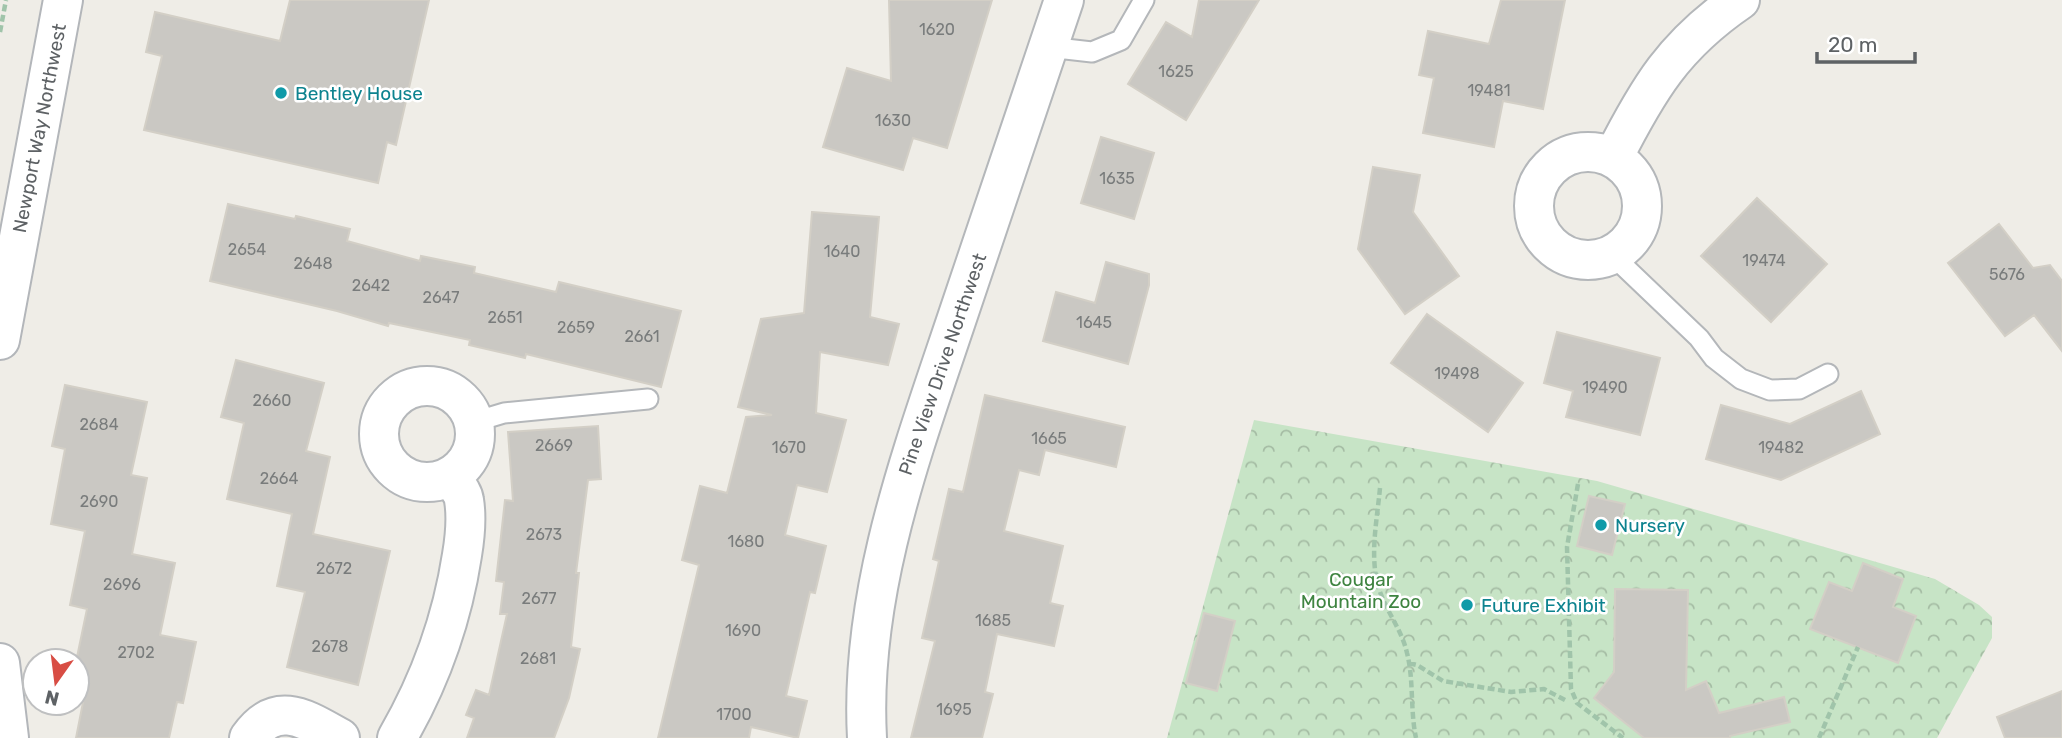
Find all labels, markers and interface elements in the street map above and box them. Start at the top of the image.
house number: 1620 [919,20,955,39]
street label: Newport Way Northwest [8,21,71,235]
scale bar [1817,21,1915,65]
text: 20 m [1828,32,1877,57]
house number: 1625 [1158,62,1194,81]
house number: 19481 [1467,81,1511,100]
place label: Bentley House [295,82,423,105]
marker: Bentley House [273,85,289,101]
house number: 1630 [875,111,911,130]
house number: 1635 [1099,169,1135,188]
house number: 2654 [228,240,266,259]
house number: 1640 [824,242,860,261]
street label: Pine View Drive Northwest [894,250,991,478]
house number: 19474 [1742,251,1786,270]
house number: 2648 [293,254,333,273]
house number: 5676 [1989,265,2025,284]
house number: 2642 [352,276,390,295]
house number: 2647 [423,288,459,307]
house number: 2651 [487,308,523,327]
house number: 1645 [1076,313,1112,332]
house number: 2659 [557,318,595,337]
house number: 2661 [624,327,660,346]
house number: 19498 [1434,364,1480,383]
house number: 19490 [1582,378,1628,397]
house number: 2660 [253,391,291,410]
house number: 2684 [79,415,119,434]
house number: 1665 [1031,429,1067,448]
house number: 2669 [535,436,573,455]
house number: 1670 [772,438,806,457]
house number: 19482 [1758,438,1804,457]
house number: 2664 [260,469,298,488]
house number: 2690 [80,492,118,511]
place label: Nursery [1615,514,1685,537]
marker: Nursery [1593,517,1609,533]
house number: 2673 [526,525,562,544]
house number: 1680 [728,532,764,551]
house number: 2672 [316,559,352,578]
park label: Cougar Mountain Zoo [1301,568,1421,613]
house number: 2696 [103,575,141,594]
house number: 2677 [522,589,556,608]
place label: Future Exhibit [1481,594,1606,617]
marker: Future Exhibit [1459,597,1475,613]
house number: 1685 [975,611,1011,630]
house number: 1690 [725,621,761,640]
house number: 2678 [312,637,348,656]
house number: 2702 [117,643,155,662]
north arrow [21,647,91,717]
house number: 2681 [520,649,556,668]
text: N [43,685,61,711]
house number: 1695 [936,700,972,719]
house number: 1700 [716,705,752,724]

